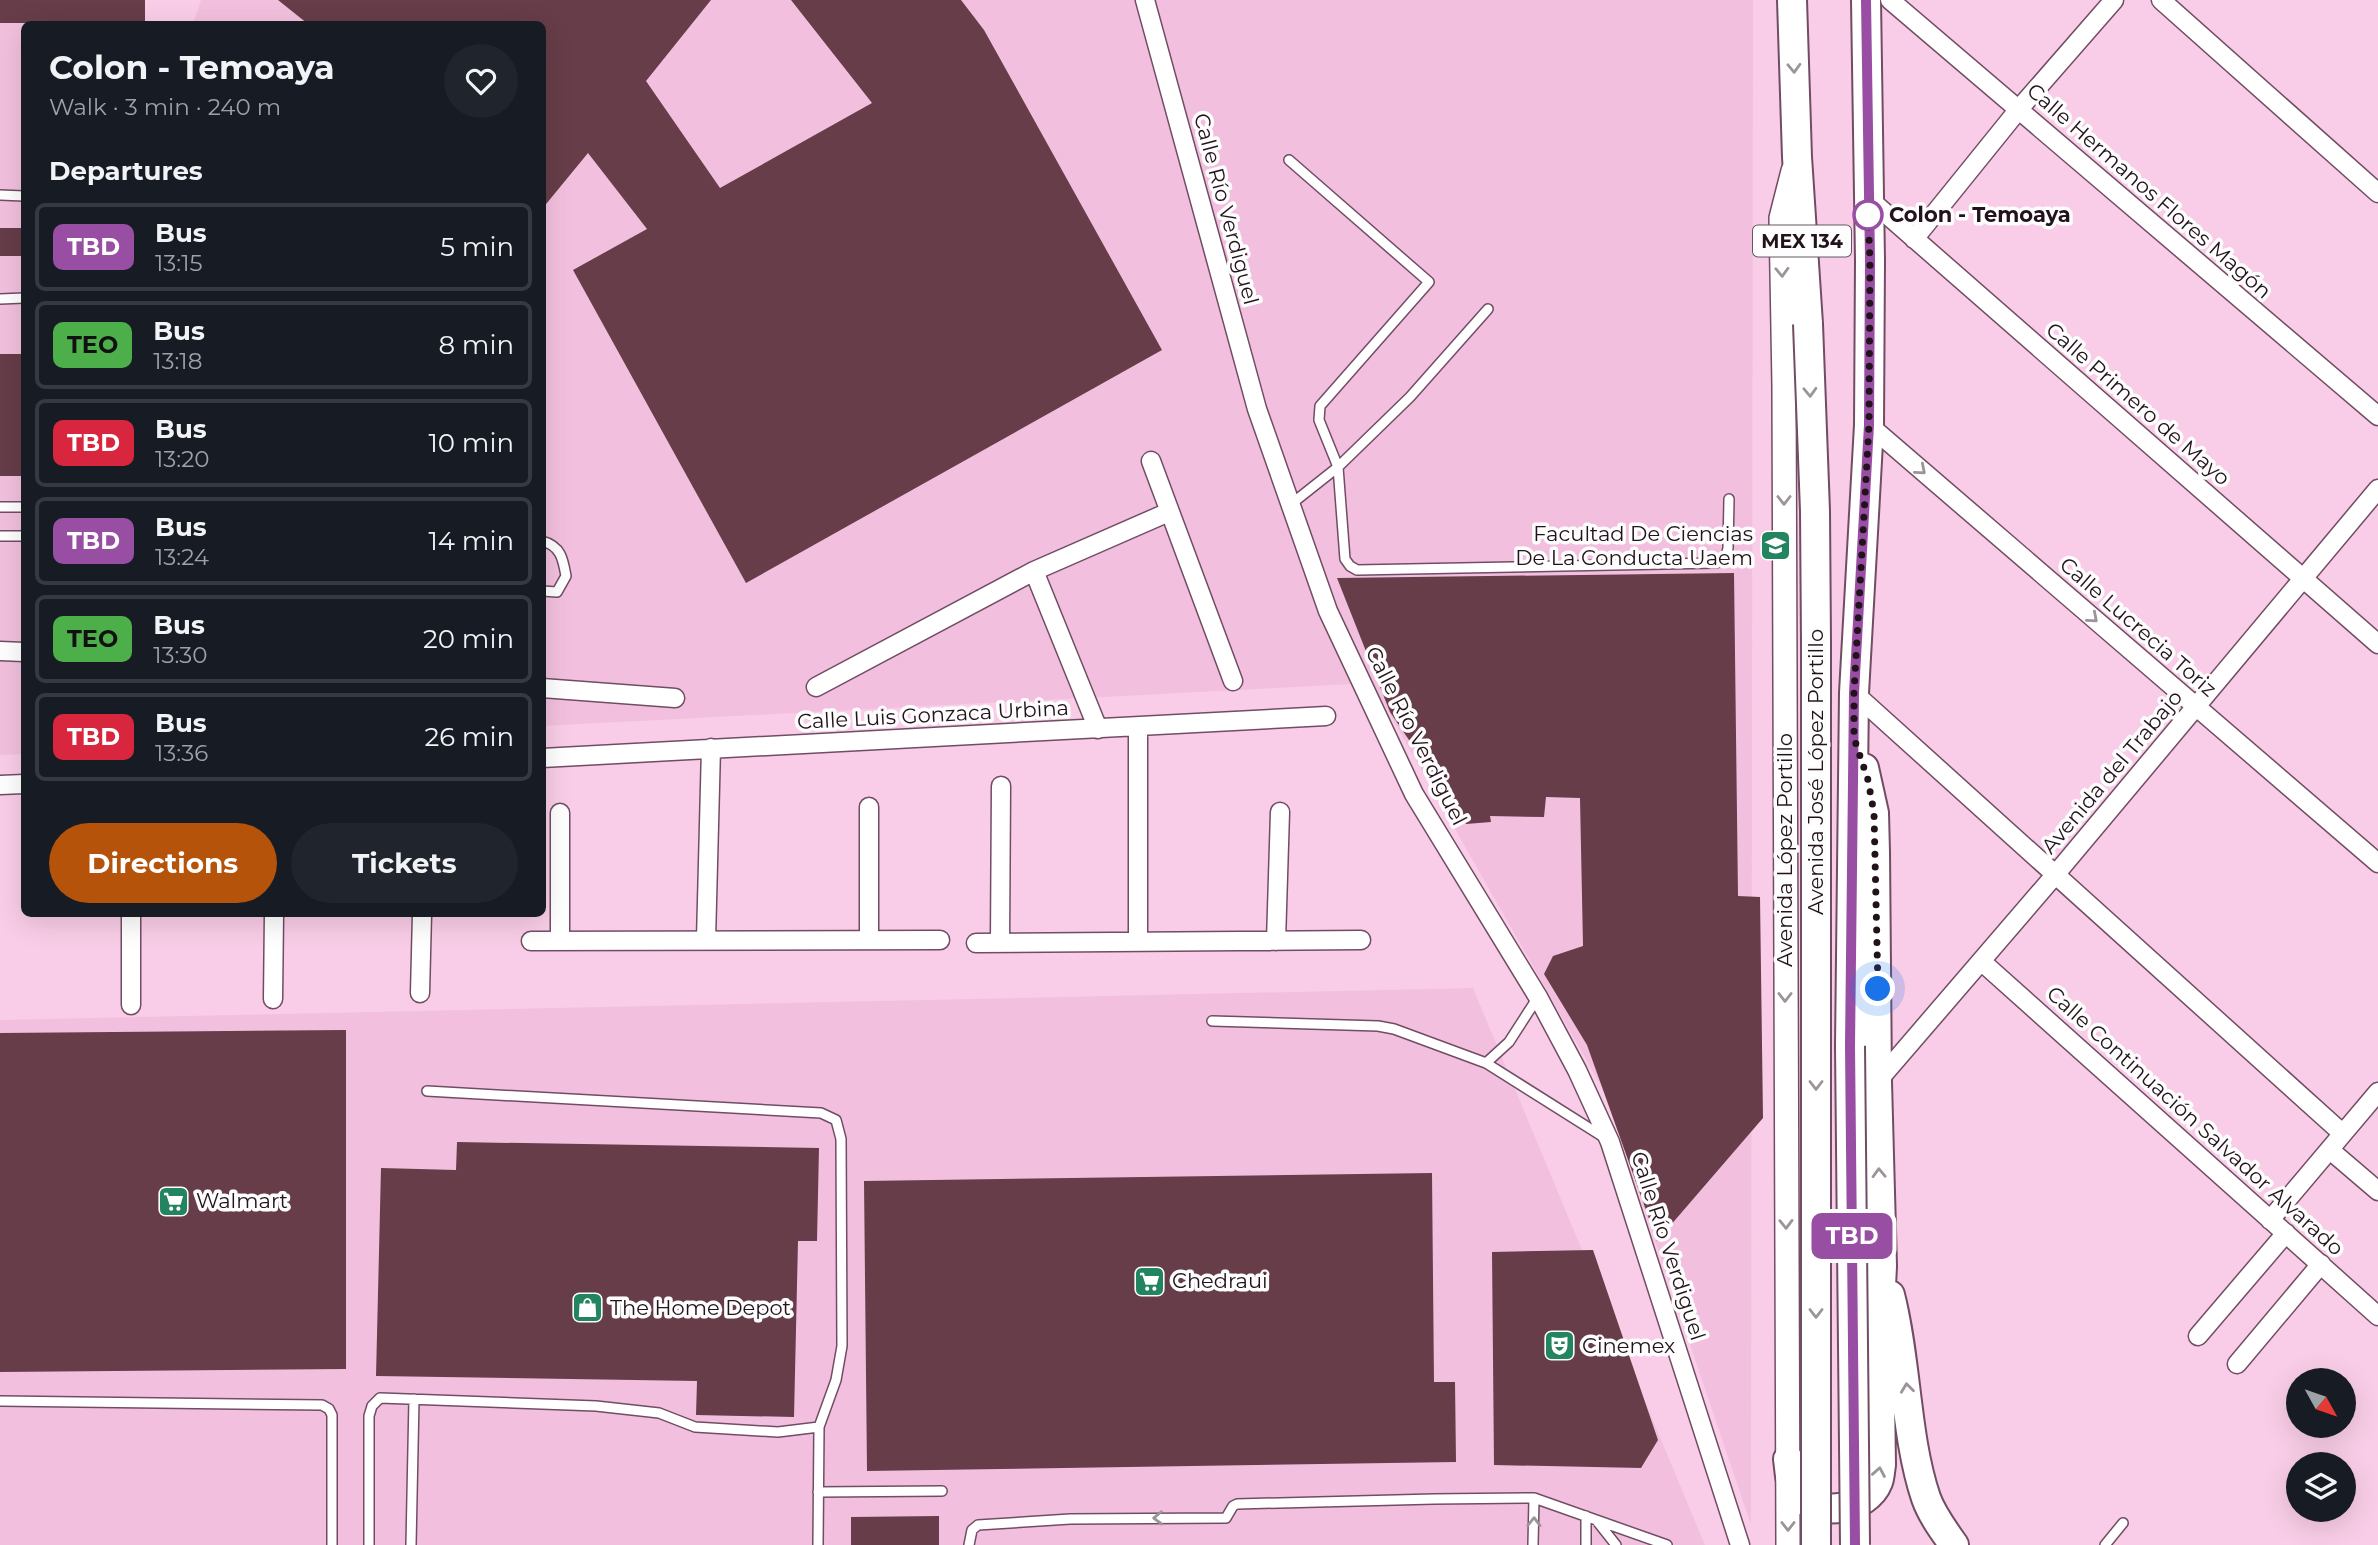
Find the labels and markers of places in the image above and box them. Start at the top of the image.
marker: Colon - Temoaya [1853,200,1883,230]
place label: Colon - Temoaya [1889,202,2071,227]
place label: Facultad De Ciencias De La Conducta Uaem [1515,521,1753,570]
school or university icon: Facultad De Ciencias De La Conducta Uaem [1759,529,1793,563]
supermarket icon: Walmart [156,1184,190,1218]
place label: Walmart [196,1188,288,1213]
supermarket icon: Chedraui [1132,1264,1166,1298]
place label: Chedraui [1172,1268,1268,1293]
shop icon: The Home Depot [570,1291,604,1325]
place label: The Home Depot [610,1295,791,1320]
theatre icon: Cinemex [1542,1329,1576,1363]
place label: Cinemex [1582,1333,1675,1358]

